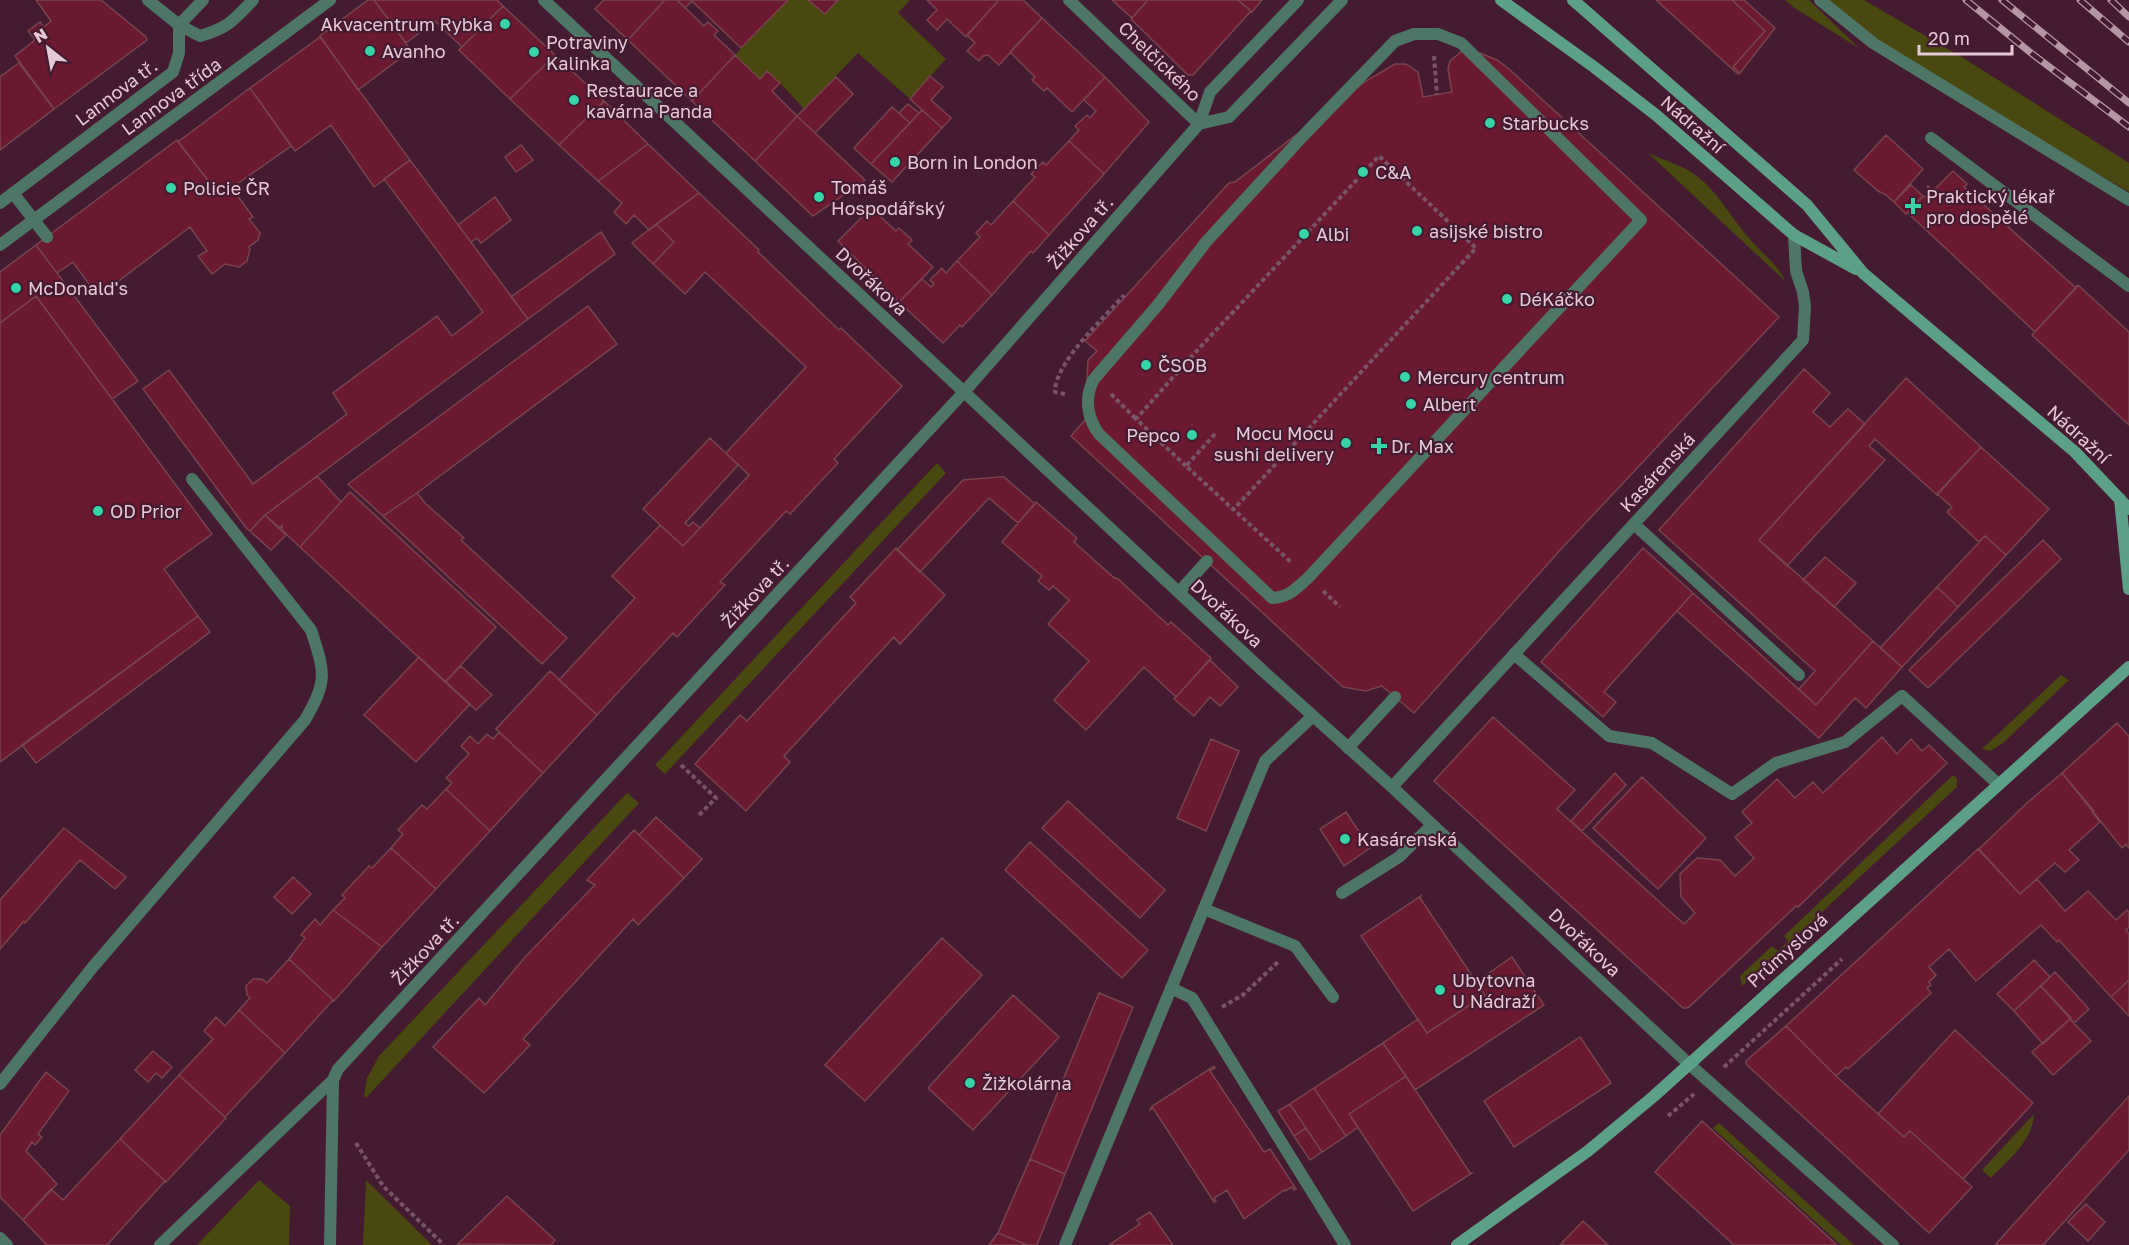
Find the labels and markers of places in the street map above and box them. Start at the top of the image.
place label: Akvacentrum Rybka [321,13,493,35]
marker: Akvacentrum Rybka [498,17,512,31]
place label: Potraviny Kalinka [546,31,628,74]
place label: Avanho [382,40,446,62]
marker: Avanho [363,44,377,58]
marker: Potraviny Kalinka [527,45,541,59]
place label: Restaurace a kavárna Panda [586,79,712,122]
marker: Restaurace a kavárna Panda [567,93,581,107]
place label: Starbucks [1502,112,1589,134]
marker: Starbucks [1483,116,1497,130]
place label: Born in London [907,151,1038,173]
marker: Born in London [888,155,902,169]
place label: C&A [1375,161,1411,183]
marker: C&A [1356,165,1370,179]
place label: Tomáš Hospodářský [831,176,945,219]
place label: Policie ČR [183,177,270,199]
marker: Policie ČR [164,181,178,195]
place label: Praktický lékař pro dospělé [1926,185,2055,228]
marker: Tomáš Hospodářský [812,190,826,204]
marker: Praktický lékař pro dospělé [1904,197,1922,215]
place label: asijské bistro [1429,220,1543,242]
place label: Albi [1316,223,1349,245]
marker: asijské bistro [1410,224,1424,238]
marker: Albi [1297,227,1311,241]
place label: McDonald's [28,277,128,299]
marker: McDonald's [9,281,23,295]
place label: DéKáčko [1519,288,1595,310]
marker: DéKáčko [1500,292,1514,306]
place label: ČSOB [1158,354,1207,376]
marker: ČSOB [1139,358,1153,372]
place label: Mercury centrum [1417,366,1565,388]
marker: Mercury centrum [1398,370,1412,384]
place label: Albert [1423,393,1477,415]
marker: Albert [1404,397,1418,411]
place label: Mocu Mocu sushi delivery [1214,422,1334,465]
place label: Pepco [1126,424,1180,446]
marker: Pepco [1185,428,1199,442]
place label: Dr. Max [1391,435,1454,457]
marker: Mocu Mocu sushi delivery [1339,436,1353,450]
marker: Dr. Max [1372,439,1386,453]
place label: OD Prior [110,500,182,522]
marker: OD Prior [91,504,105,518]
place label: Kasárenská [1357,828,1457,850]
marker: Kasárenská [1338,832,1352,846]
place label: Ubytovna U Nádraží [1452,969,1537,1012]
marker: Ubytovna U Nádraží [1433,983,1447,997]
place label: Žižkolárna [982,1072,1072,1094]
marker: Žižkolárna [963,1076,977,1090]

